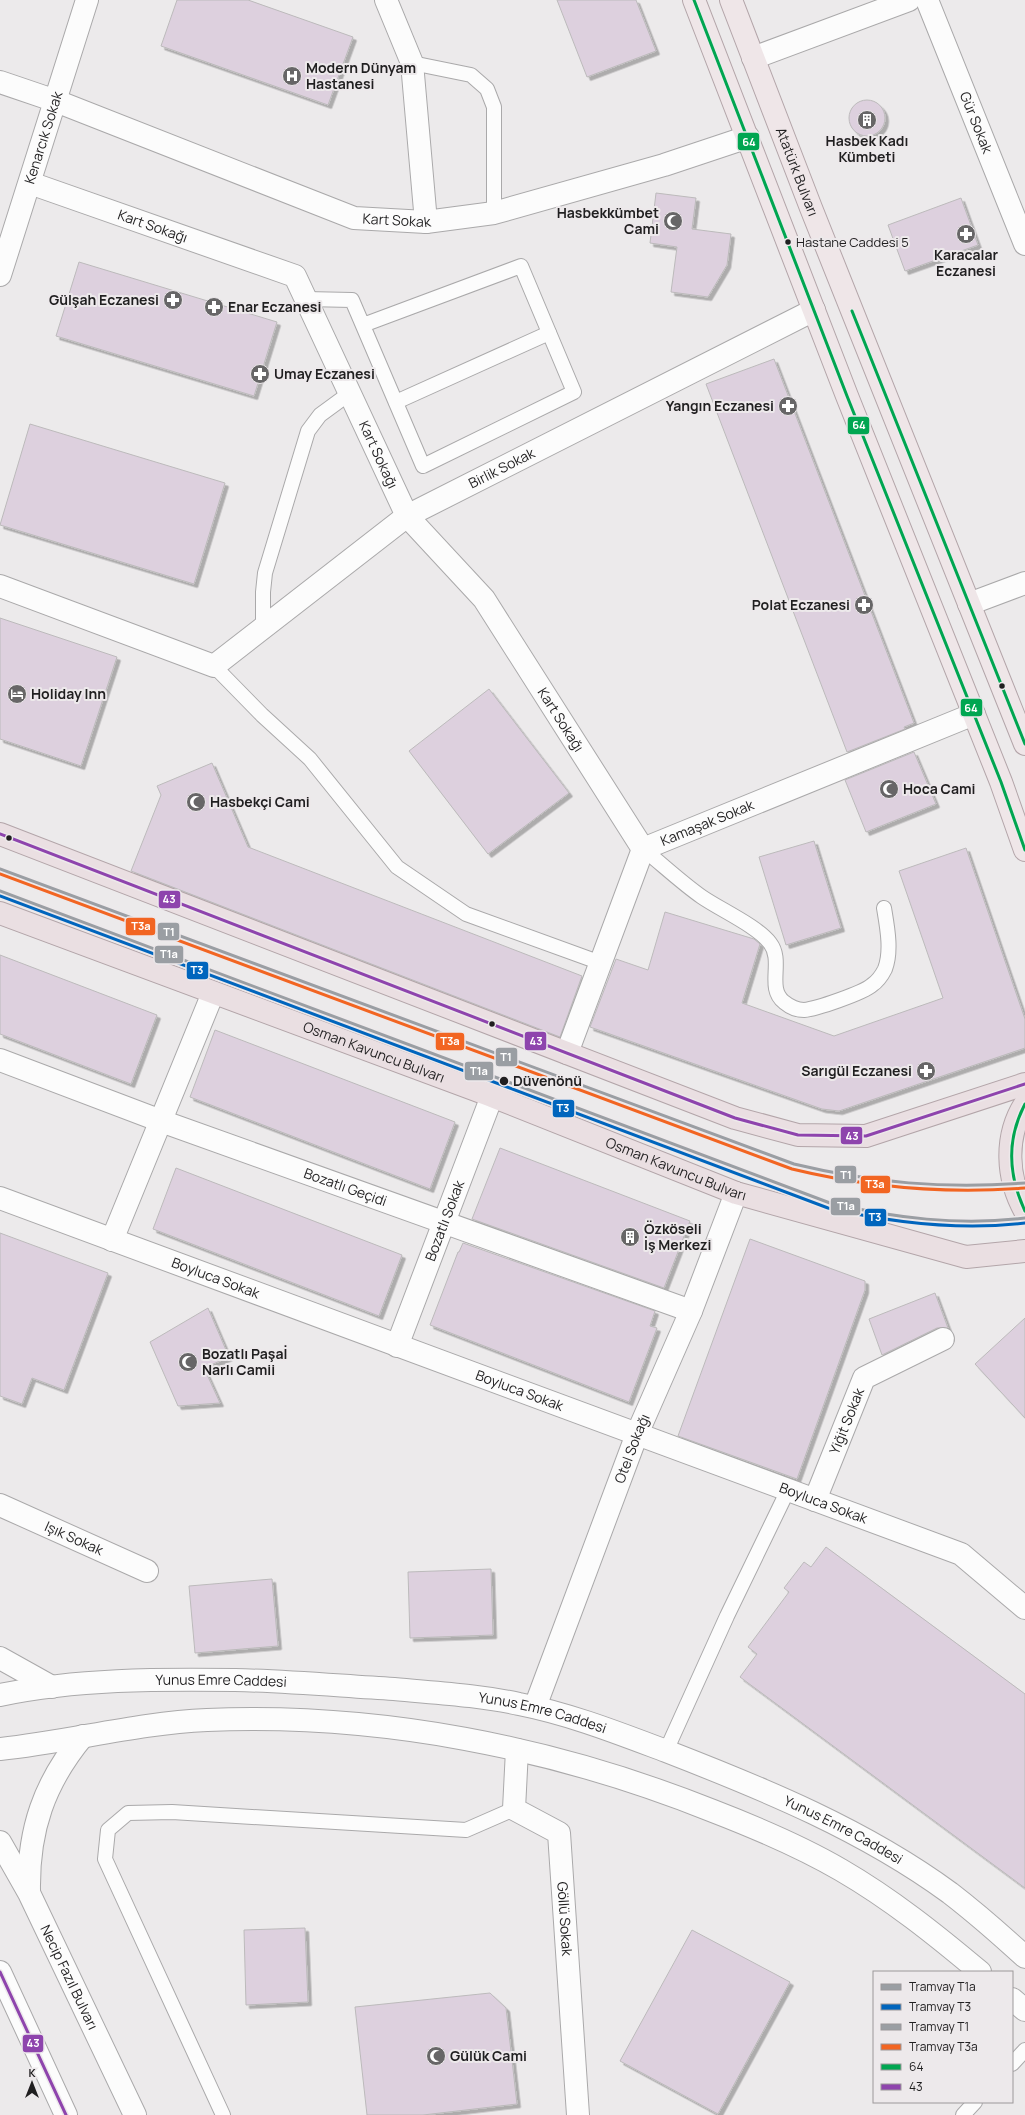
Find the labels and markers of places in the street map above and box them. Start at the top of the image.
place label: Modern Dünyam Hastanesi [306,58,416,93]
hospital icon: Modern Dünyam Hastanesi [281,65,303,87]
building icon: Hasbek Kadı Kümbeti [856,109,878,131]
place label: Hasbek Kadı Kümbeti [826,131,908,166]
place label: Hasbekkümbet Cami [557,203,659,238]
mosque icon: Hasbekkümbet Cami [662,210,684,232]
pharmacy icon: Karacalar Eczanesi [955,223,977,245]
place label: Hastane Caddesi 5 [796,233,909,251]
marker: Hastane Caddesi 5 [783,237,793,247]
place label: Karacalar Eczanesi [934,245,998,280]
pharmacy icon: Gülşah Eczanesi [162,289,184,311]
place label: Gülşah Eczanesi [49,290,159,309]
pharmacy icon: Enar Eczanesi [203,296,225,318]
place label: Enar Eczanesi [228,297,321,316]
pharmacy icon: Umay Eczanesi [249,363,271,385]
place label: Umay Eczanesi [274,364,375,383]
pharmacy icon: Yangın Eczanesi [777,395,799,417]
place label: Yangın Eczanesi [666,396,774,415]
pharmacy icon: Polat Eczanesi [853,594,875,616]
place label: Polat Eczanesi [752,595,850,614]
unlabelled marker [997,681,1007,691]
hotel icon: Holiday Inn [6,683,28,705]
place label: Holiday Inn [31,684,106,703]
mosque icon: Hoca Cami [878,778,900,800]
place label: Hoca Cami [903,779,975,798]
mosque icon: Hasbekçi Cami [185,791,207,813]
place label: Hasbekçi Cami [210,792,310,811]
unlabelled marker [4,833,14,843]
unlabelled marker [487,1019,497,1029]
pharmacy icon: Sarıgül Eczanesi [915,1060,937,1082]
place label: Sarıgül Eczanesi [801,1061,912,1080]
place label: Düvenönü [513,1071,582,1090]
marker: Düvenönü [498,1075,510,1087]
place label: Özköseli İş Merkezi [644,1219,712,1254]
building icon: Özköseli İş Merkezi [619,1226,641,1248]
place label: Bozatlı Paşaİ Narlı Camii [202,1344,287,1379]
mosque icon: Bozatlı Paşaİ Narlı Camii [177,1351,199,1373]
mosque icon: Gülük Cami [425,2045,447,2067]
place label: Gülük Cami [450,2046,527,2065]

